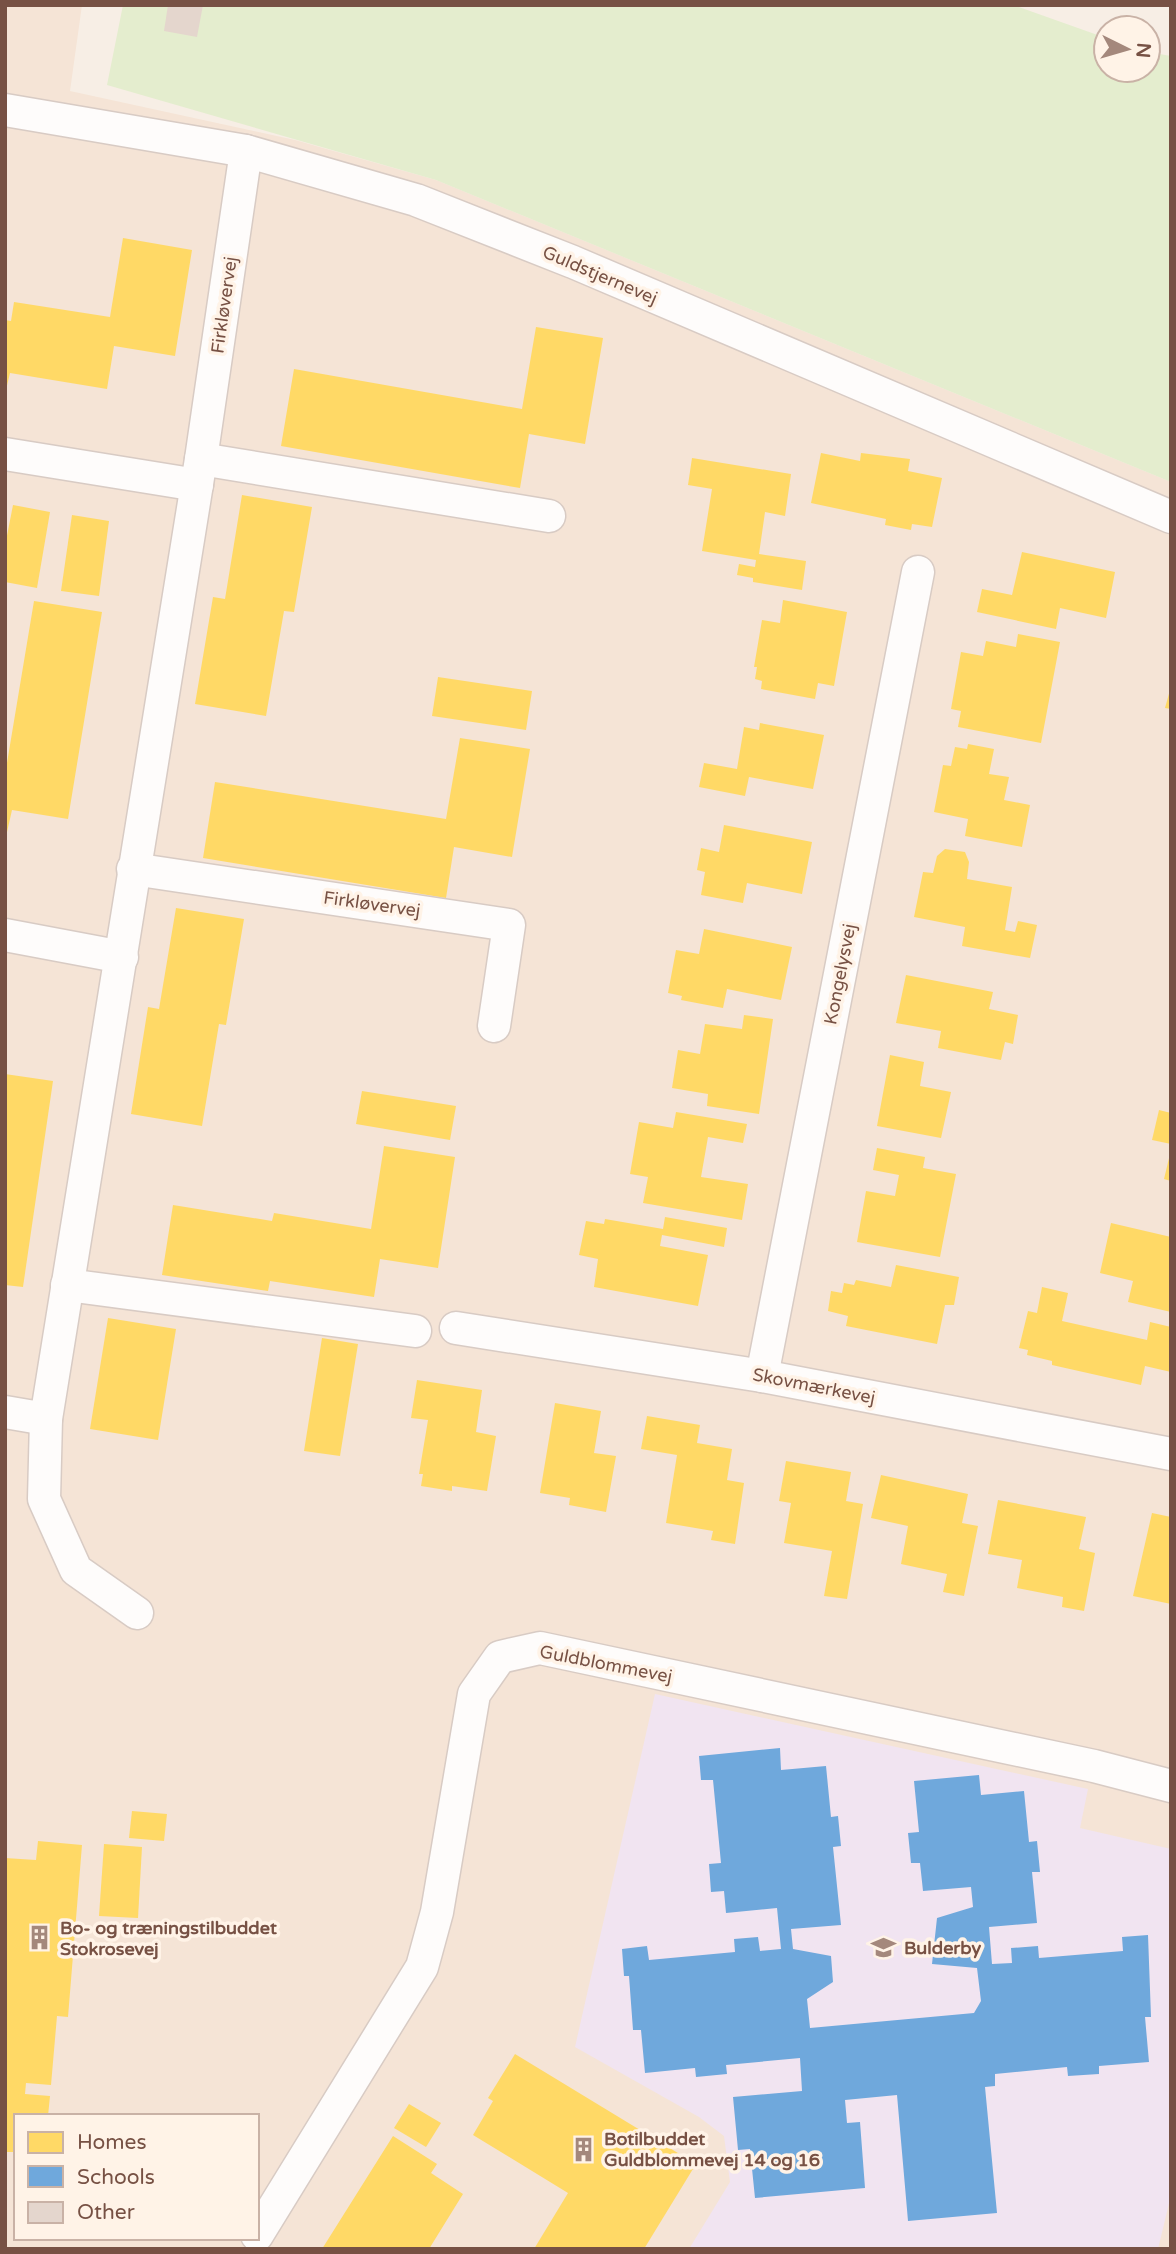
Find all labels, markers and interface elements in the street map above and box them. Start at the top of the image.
north arrow [1092,14,1162,84]
text: N [1131,42,1155,59]
street label: Guldstjernevej [539,241,661,309]
street label: Firkløvervej [206,255,242,355]
street label: Firkløvervej [322,886,422,922]
street label: Kongelysvej [819,922,861,1026]
street label: Skovmærkevej [751,1363,877,1409]
street label: Guldblommevej [538,1640,674,1688]
place label: Bo- og træningstilbuddet Stokrosevej [60,1917,277,1960]
building icon: Bo- og træningstilbuddet Stokrosevej [26,1924,54,1952]
school or university icon: Bulderby [870,1934,898,1962]
place label: Bulderby [904,1937,981,1959]
legend [14,2114,259,2240]
place label: Botilbuddet Guldblommevej 14 og 16 [604,2128,820,2171]
text: Homes [77,2130,147,2155]
building icon: Botilbuddet Guldblommevej 14 og 16 [570,2135,598,2163]
text: Schools [77,2165,155,2190]
text: Other [77,2200,135,2225]

